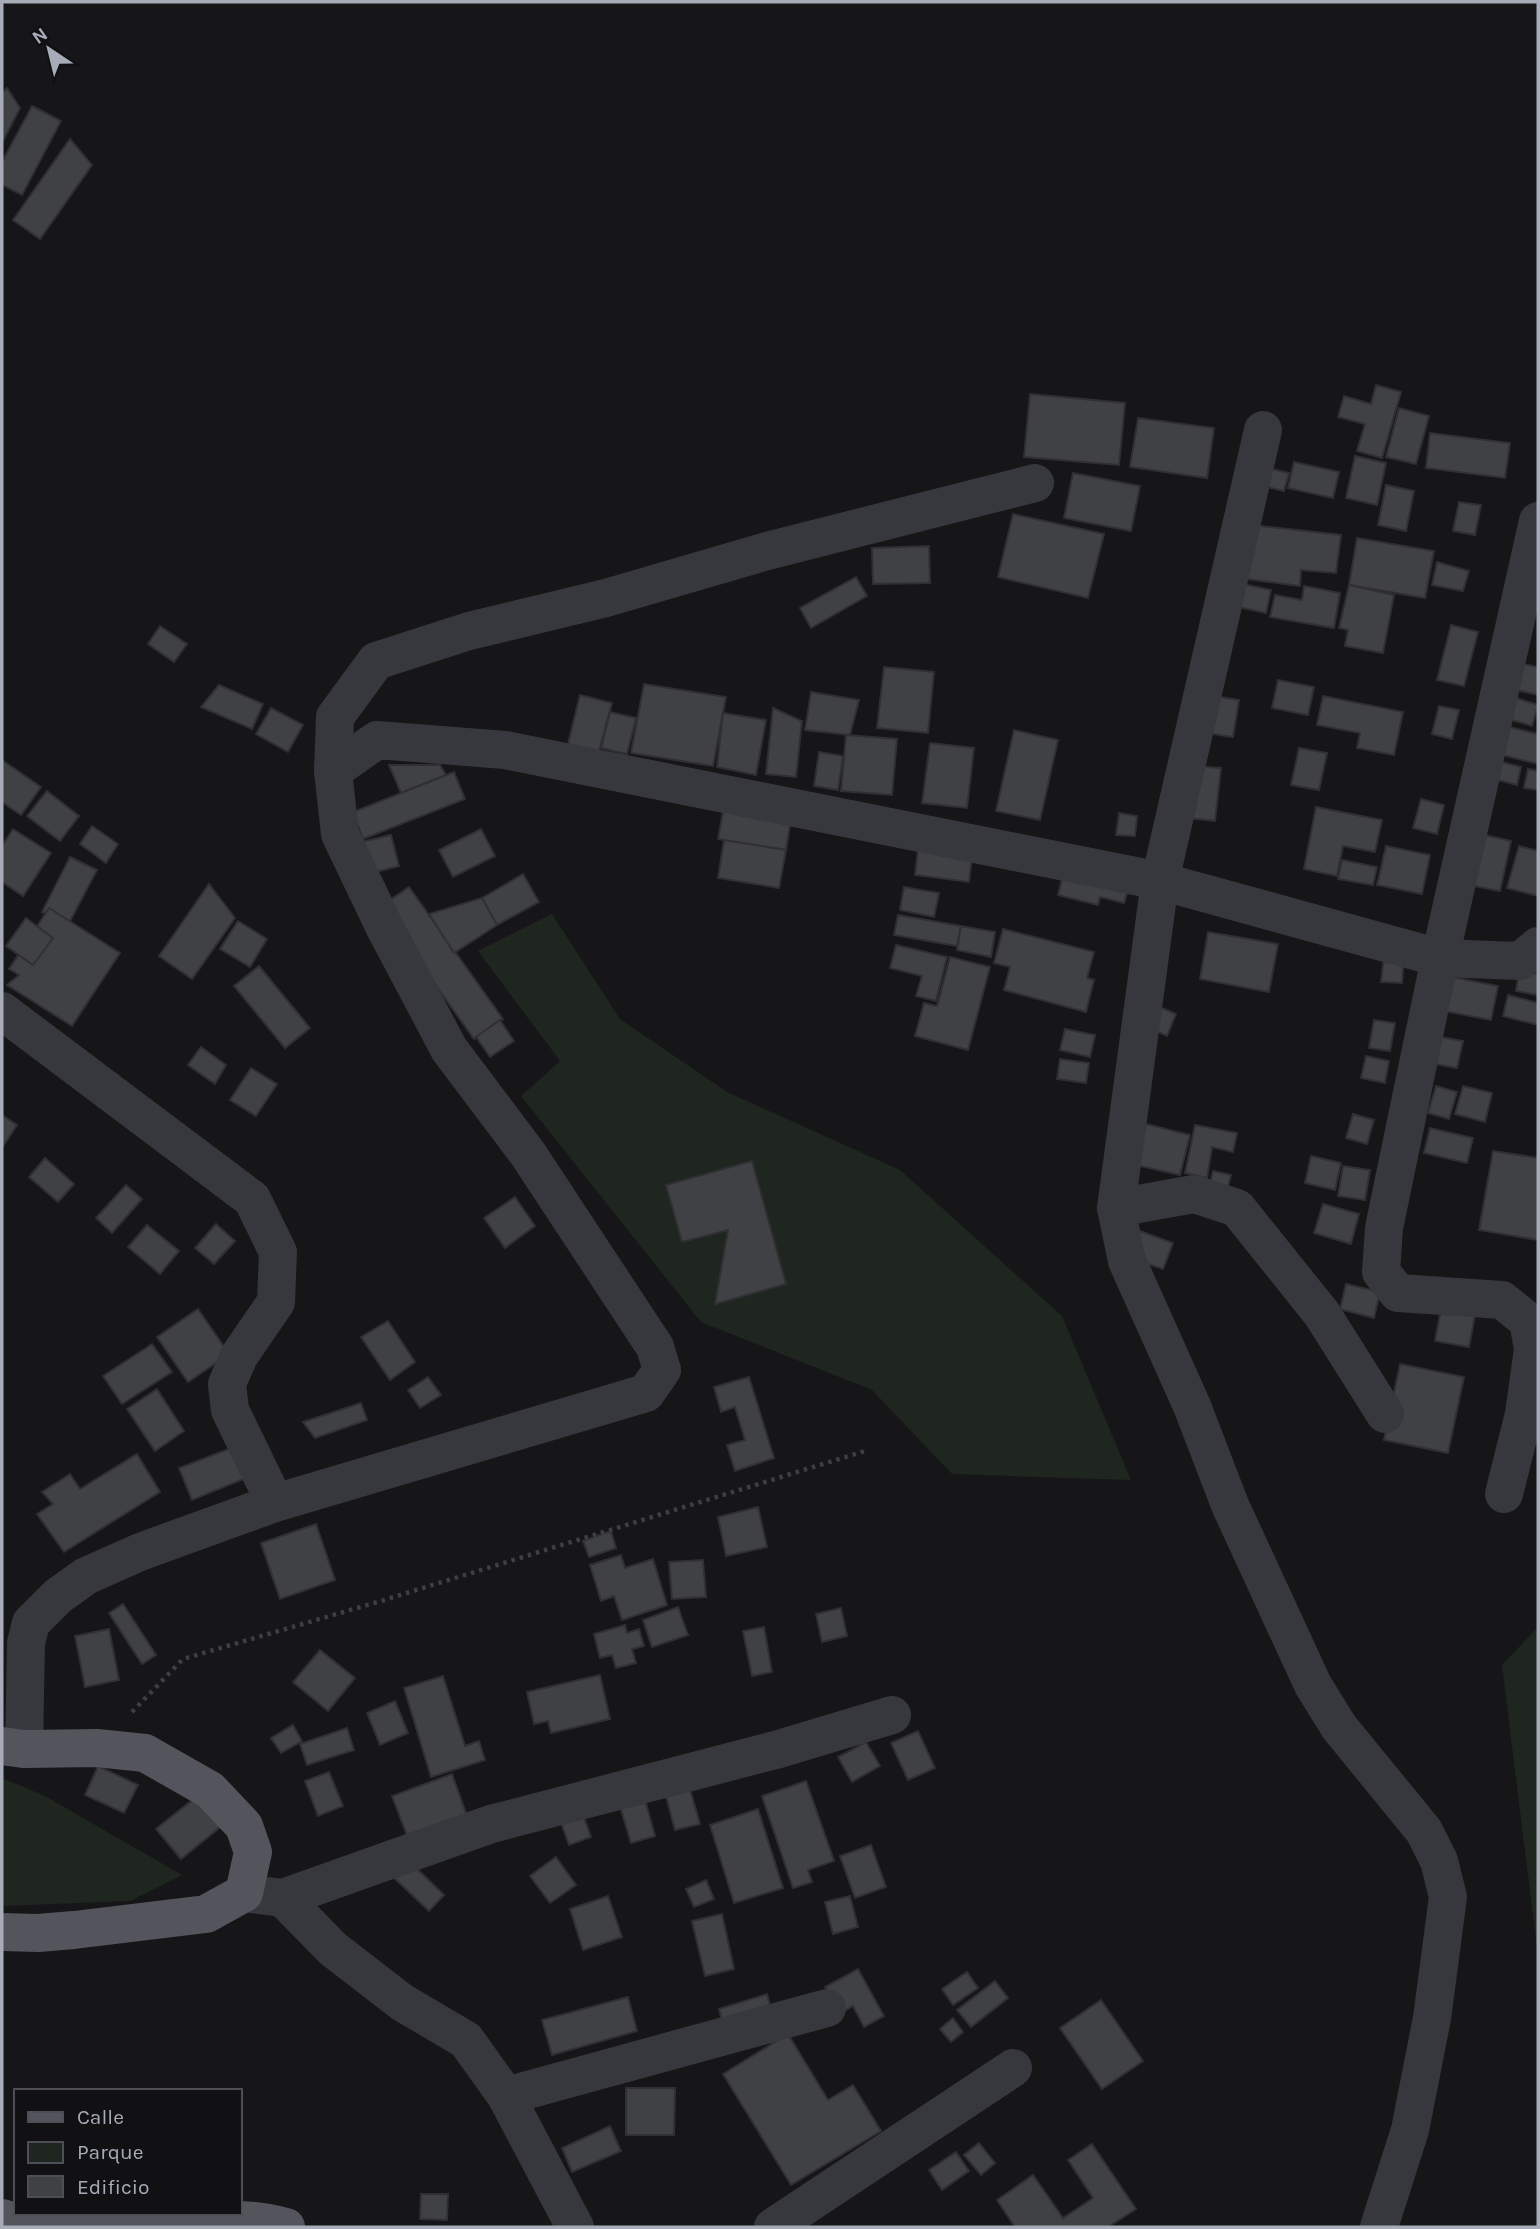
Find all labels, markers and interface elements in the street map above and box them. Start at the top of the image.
north arrow [14,14,84,84]
text: N [28,23,52,49]
legend [14,2089,242,2215]
text: Calle [77,2105,124,2129]
text: Parque [77,2140,144,2164]
text: Edificio [77,2175,150,2199]

